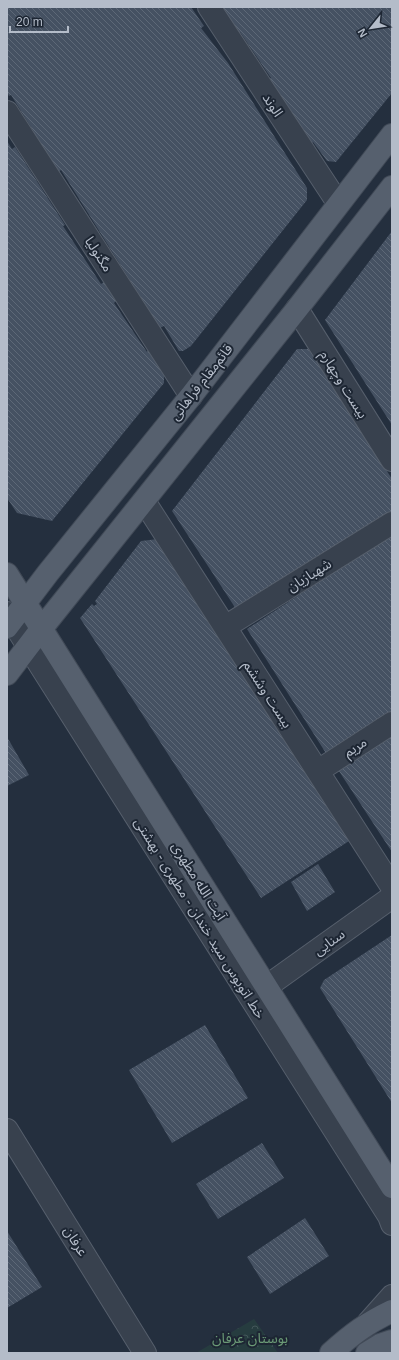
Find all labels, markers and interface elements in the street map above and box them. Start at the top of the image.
scale bar [10,8,68,34]
north arrow [351,8,391,48]
text: 20 m [16,15,43,29]
text: N [355,27,370,39]
street label: الوند [259,90,286,120]
street label: مگنولیا [81,233,116,275]
street label: قائم‌مقام فراهانی [166,341,238,425]
street label: بیست وچهارم [314,347,371,423]
street label: شهبازیان [284,555,335,596]
street label: بیست وششم [238,657,296,733]
street label: مریم [340,734,371,763]
street label: خط اتوبوس سید خندان - مطهری - بهشتی [130,815,269,1022]
street label: آیت الله مطهری [168,839,230,924]
street label: سنایی [310,926,348,959]
street label: عرفان [60,1223,91,1259]
park label: بوستان عرفان [212,1330,288,1347]

